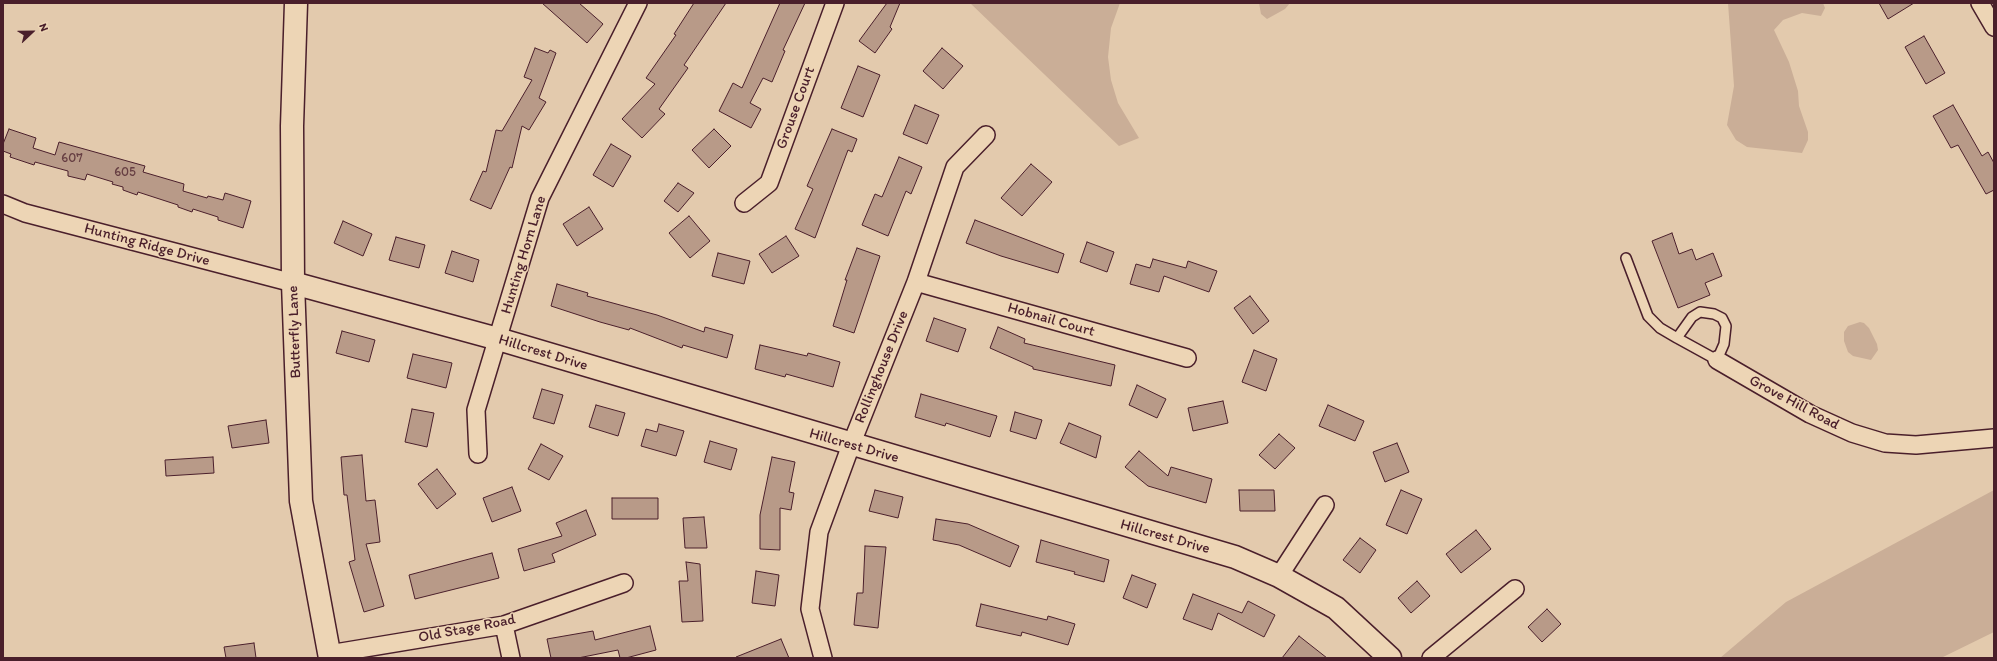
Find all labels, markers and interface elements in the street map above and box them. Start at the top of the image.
north arrow [12,12,52,52]
text: N [36,21,51,33]
street label: Grouse Court [773,64,819,152]
house number: 607 [61,151,83,167]
house number: 605 [114,165,136,181]
street label: Hunting Horn Lane [497,194,551,316]
street label: Hunting Ridge Drive [82,220,212,270]
street label: Butterfly Lane [284,285,306,379]
street label: Hobnail Court [1005,299,1097,341]
street label: Rollinghouse Drive [851,308,913,426]
street label: Hillcrest Drive [496,331,590,375]
street label: Grove Hill Road [1746,372,1842,434]
street label: Hillcrest Drive [807,425,901,467]
street label: Hillcrest Drive [1118,516,1212,558]
street label: Old Stage Road [417,611,517,647]

